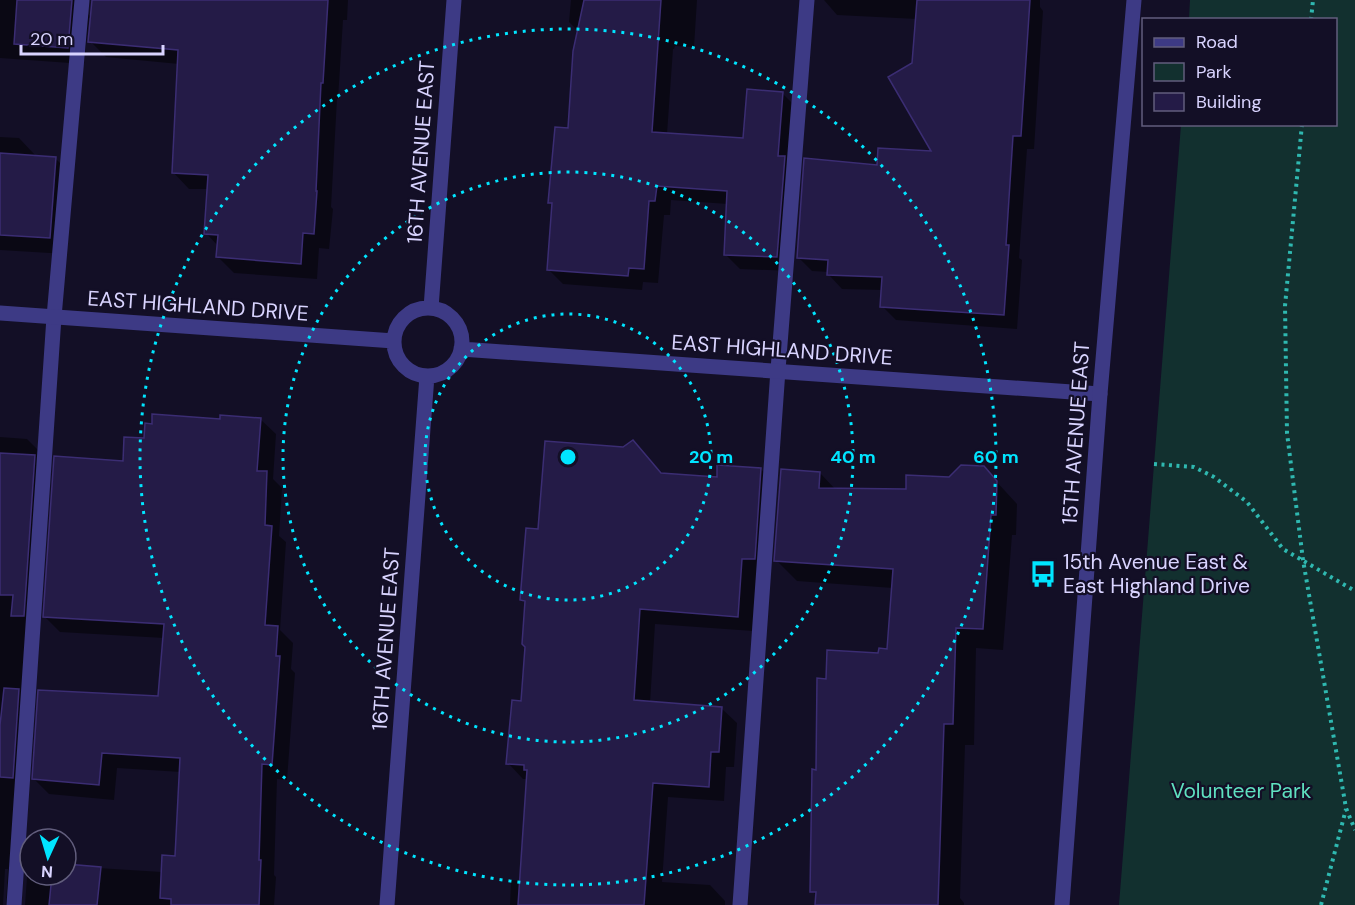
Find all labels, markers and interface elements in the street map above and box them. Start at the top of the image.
scale bar [21,18,164,56]
legend [1142,18,1337,126]
text: 20 m [30,27,73,51]
text: Road [1196,30,1238,54]
street label: 16TH AVENUE EAST [401,59,441,245]
text: Park [1196,60,1232,84]
text: Building [1196,90,1261,114]
street label: EAST HIGHLAND DRIVE [86,284,310,328]
street label: EAST HIGHLAND DRIVE [670,328,894,372]
street label: 15TH AVENUE EAST [1056,340,1096,526]
text: 20 m [689,445,733,469]
text: 40 m [830,445,876,469]
text: 60 m [973,445,1019,469]
centre of rings [558,447,578,467]
street label: 16TH AVENUE EAST [366,546,406,732]
place label: 15th Avenue East & East Highland Drive [1063,548,1250,600]
bus stop icon: 15th Avenue East & East Highland Drive [1028,559,1058,589]
park label: Volunteer Park [1171,777,1312,805]
north arrow [18,827,78,887]
text: N [40,861,54,882]

